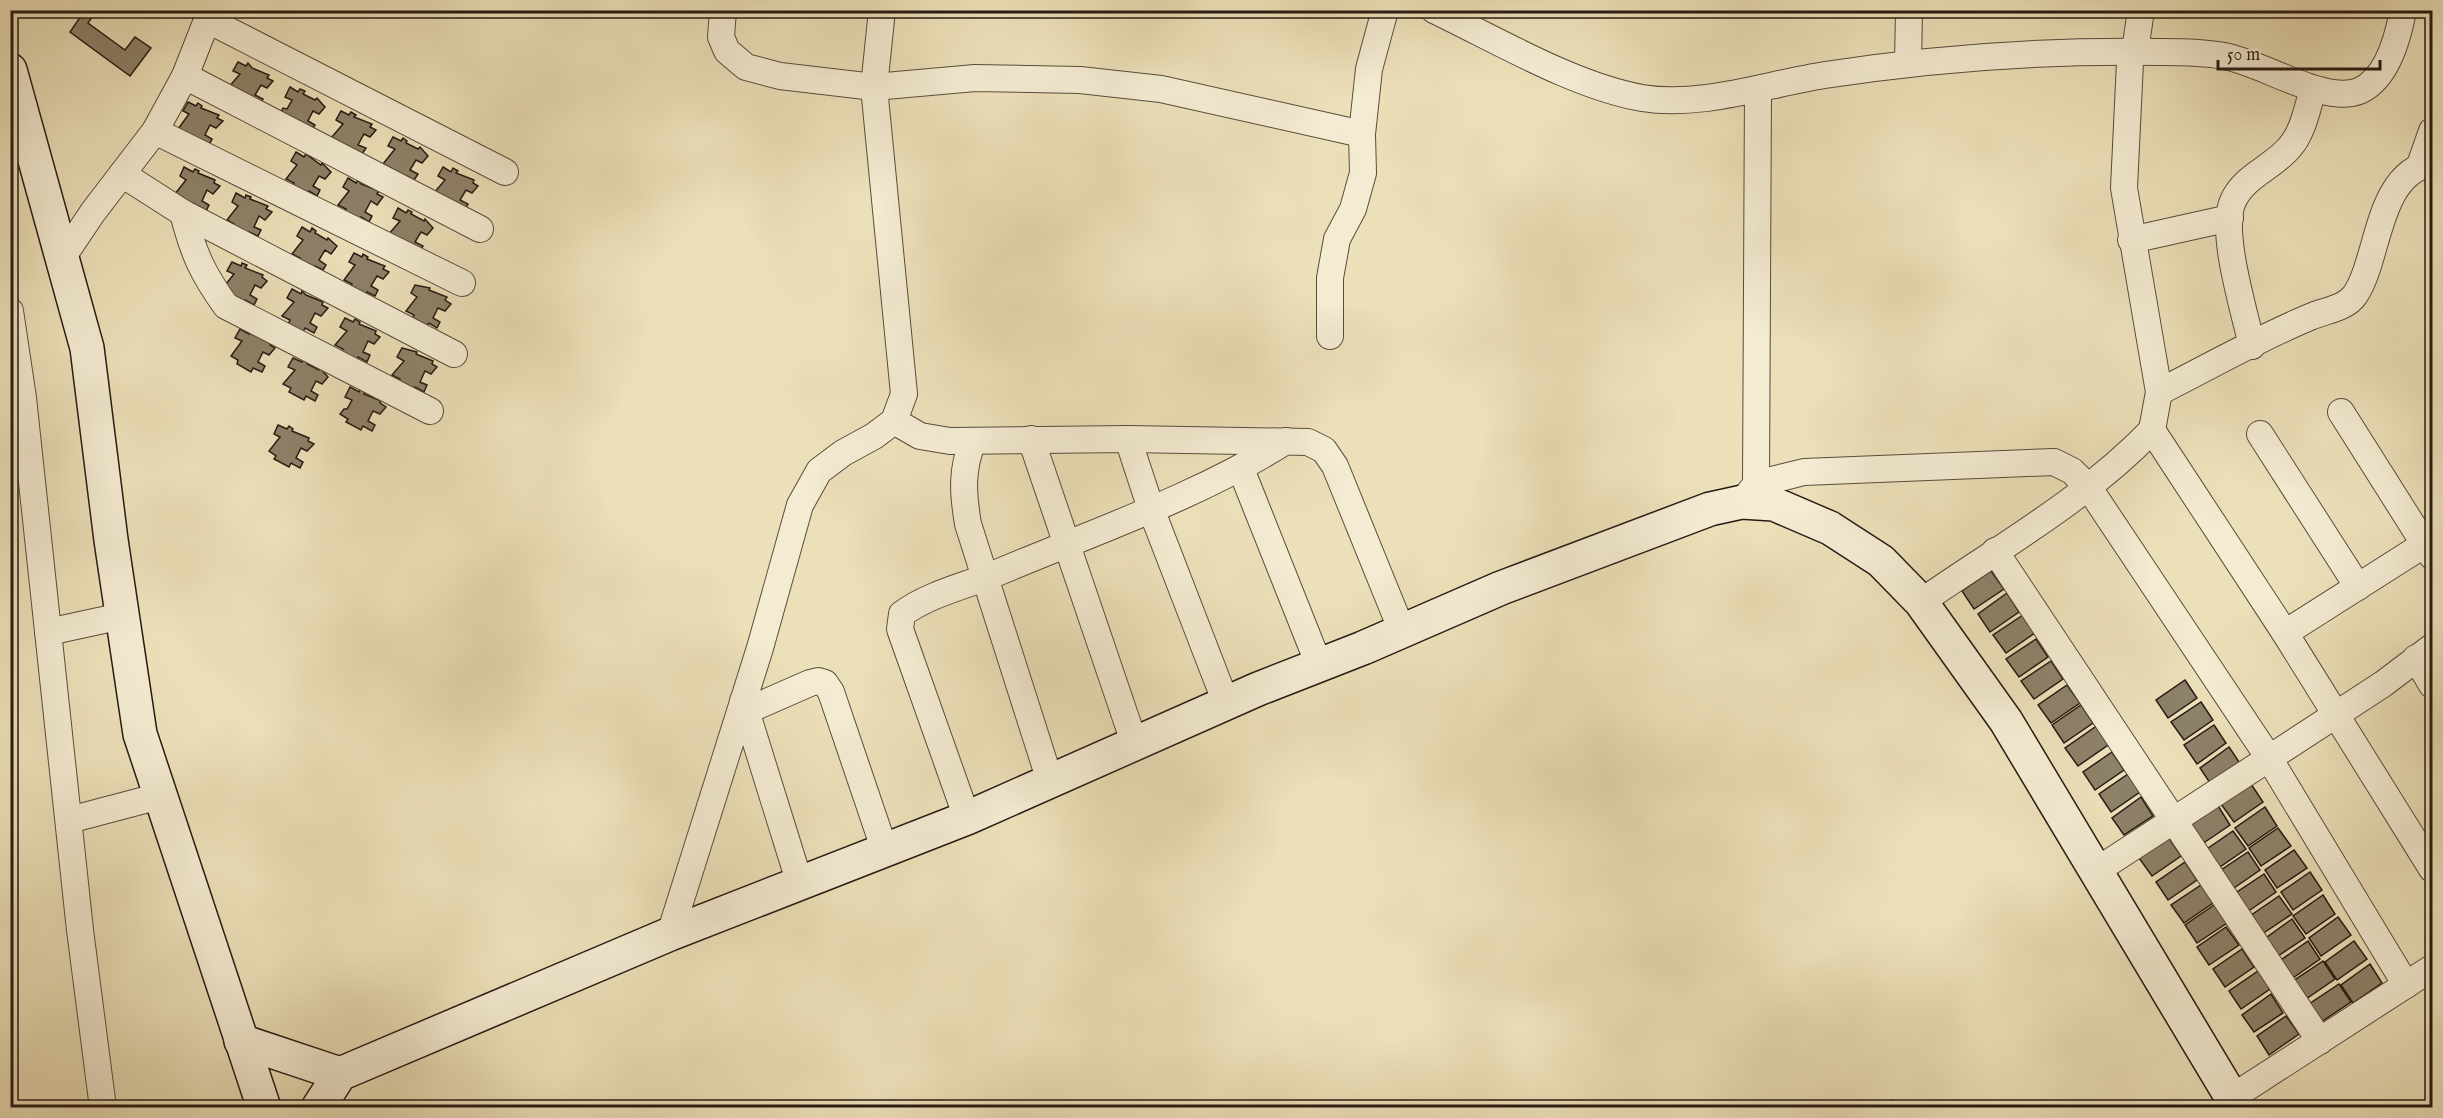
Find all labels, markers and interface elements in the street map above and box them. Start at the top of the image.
scale bar [2218,33,2380,71]
text: 50 m [2227,44,2260,67]

